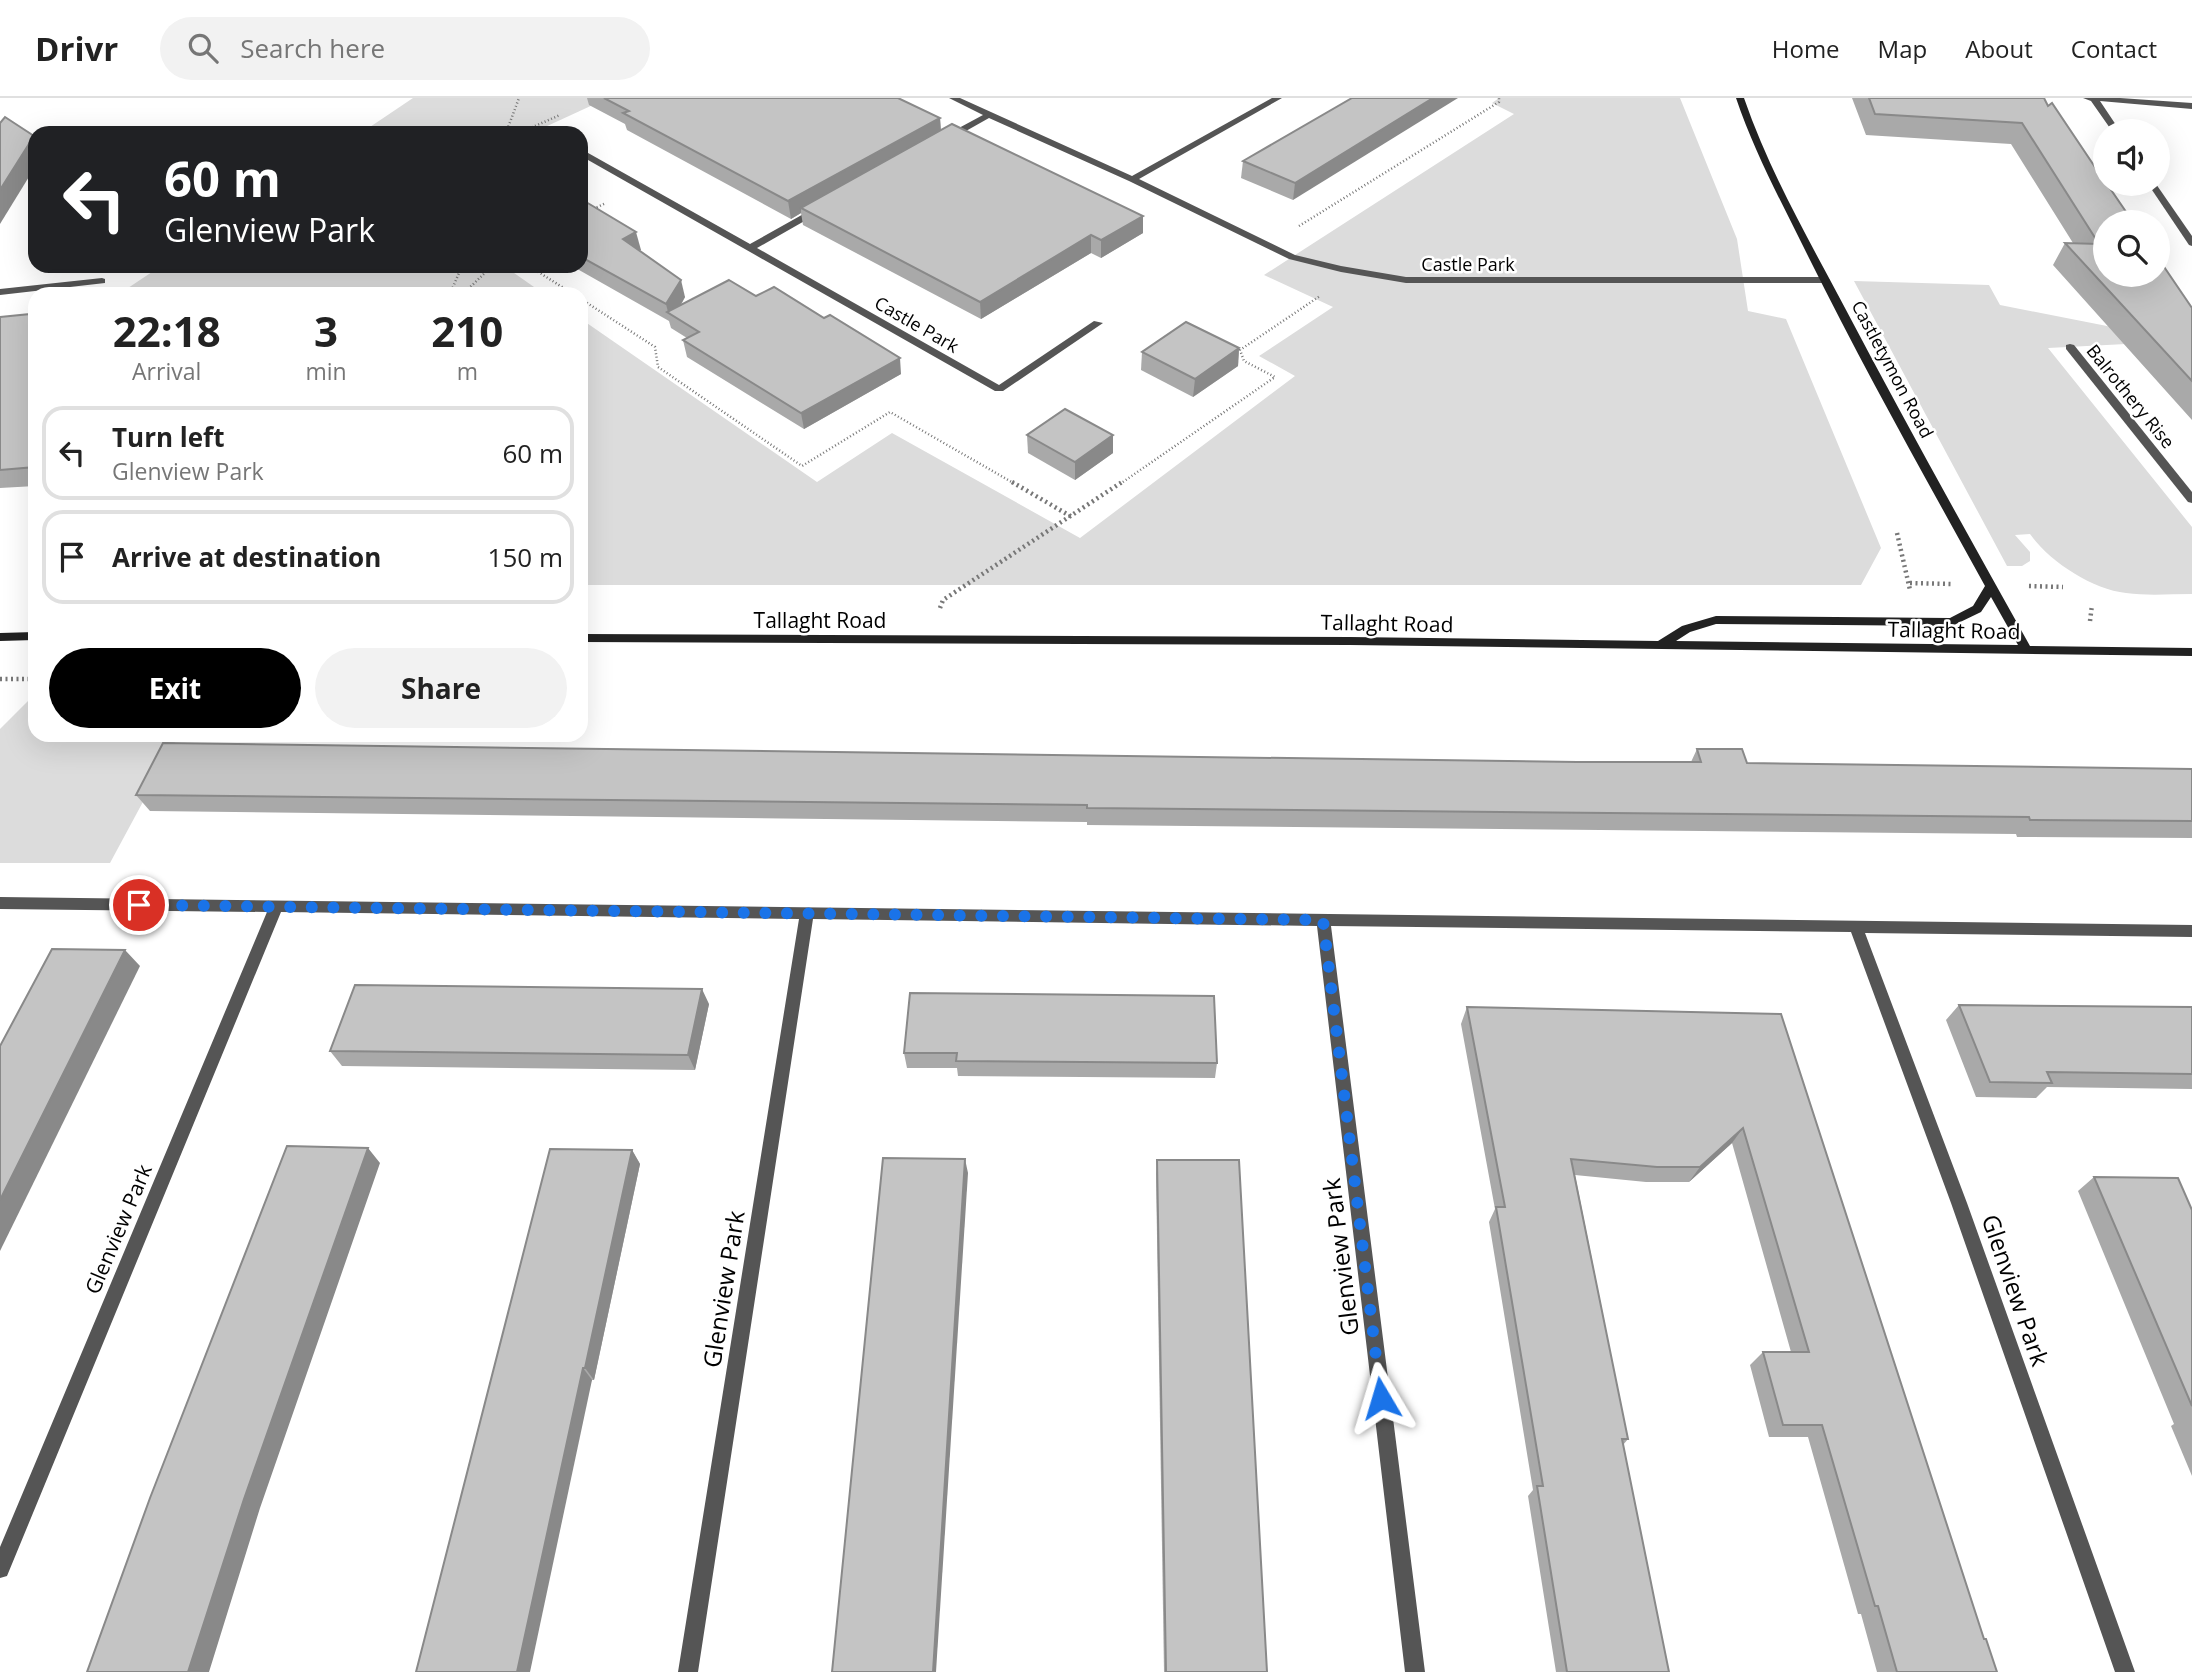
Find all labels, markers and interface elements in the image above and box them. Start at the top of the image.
search box [160,17,650,80]
text: Drivr [35,26,118,71]
icon: search [184,29,222,67]
text: Search here [240,30,385,66]
text: Home [1772,32,1840,65]
text: Map [1878,32,1927,65]
text: About [1965,32,2033,65]
text: Contact [2071,32,2157,65]
map controls [2093,119,2170,287]
button: sound [2093,119,2170,196]
text: 60 m [164,145,281,211]
icon: left [49,154,140,245]
text: Glenview Park [164,208,375,251]
button: search [2093,210,2170,287]
street label: Castle Park [1421,252,1515,276]
street label: Castle Park [871,290,964,358]
street label: Castletymon Road [1847,296,1939,442]
text: 22:18 [113,302,221,359]
text: 3 [314,302,338,359]
text: 210 [431,302,503,359]
street label: Balrothery Rise [2082,339,2180,453]
text: Arrival [132,355,201,387]
text: min [305,355,347,387]
text: m [457,355,478,387]
text: Turn left [112,419,224,455]
icon: left [53,434,91,472]
text: 60 m [502,435,563,471]
text: Glenview Park [112,455,264,487]
icon: arrive [53,538,91,576]
text: Arrive at destination [112,539,381,575]
text: 150 m [488,539,563,575]
street label: Tallaght Road [754,606,886,634]
street label: Tallaght Road [1320,608,1454,638]
street label: Tallaght Road [1887,615,2021,645]
button: Exit [49,648,301,728]
button: Share [315,648,567,728]
pin [109,875,169,935]
icon: arrive [120,886,158,924]
street label: Glenview Park [78,1160,158,1298]
street label: Glenview Park [1314,1176,1366,1338]
street label: Glenview Park [694,1208,752,1370]
street label: Glenview Park [1975,1210,2057,1371]
position arrow [1344,1361,1418,1435]

